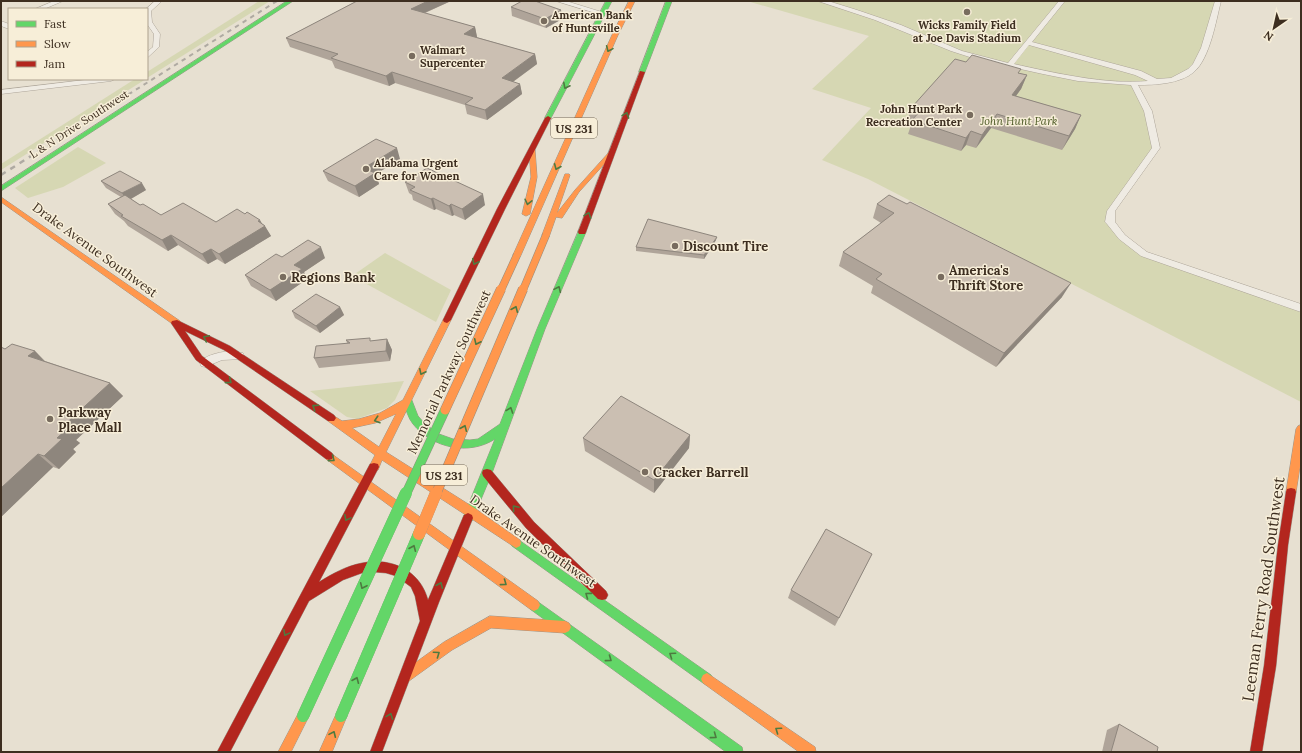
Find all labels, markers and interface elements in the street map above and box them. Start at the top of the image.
marker: Wicks Family Field at Joe Davis Stadium [962,7,972,17]
legend [8,8,148,80]
place label: American Bank of Huntsville [552,8,633,35]
north arrow [1254,8,1294,48]
text: Fast [44,16,67,31]
marker: American Bank of Huntsville [539,16,549,26]
place label: Wicks Family Field at Joe Davis Stadium [913,18,1021,45]
text: N [1261,28,1276,44]
text: Slow [44,36,71,51]
place label: Walmart Supercenter [420,43,486,70]
one-way arrow [606,45,614,52]
marker: Walmart Supercenter [407,51,417,61]
text: Jam [43,56,65,71]
one-way arrow [563,82,570,89]
street label: L & N Drive Southwest [27,86,132,161]
place label: John Hunt Park Recreation Center [866,102,963,129]
marker: John Hunt Park Recreation Center [965,110,975,120]
one-way arrow [622,111,630,118]
park label: John Hunt Park [979,114,1058,128]
road number: US 231 [551,118,597,138]
place label: Alabama Urgent Care for Women [374,156,459,183]
marker: Alabama Urgent Care for Women [361,164,371,174]
one-way arrow [553,164,561,171]
street label: Drake Avenue Southwest [29,199,161,301]
one-way arrow [525,199,533,205]
one-way arrow [584,212,592,219]
place label: Discount Tire [683,238,768,255]
marker: Discount Tire [670,241,680,251]
one-way arrow [472,258,480,266]
place label: America's Thrift Store [949,262,1023,294]
place label: Regions Bank [291,269,376,286]
marker: Regions Bank [278,272,288,282]
marker: America's Thrift Store [936,272,946,282]
one-way arrow [553,286,561,294]
street label: Memorial Parkway Southwest [403,287,495,457]
one-way arrow [510,305,518,312]
one-way arrow [202,335,210,342]
one-way arrow [474,337,482,345]
one-way arrow [419,367,427,375]
one-way arrow [224,376,231,383]
place label: Parkway Place Mall [58,404,122,436]
one-way arrow [312,404,319,412]
one-way arrow [506,407,514,414]
marker: Parkway Place Mall [45,414,55,424]
one-way arrow [374,415,381,423]
one-way arrow [459,425,467,432]
one-way arrow [328,454,335,461]
place label: Cracker Barrell [653,464,749,481]
road number: US 231 [421,465,467,485]
marker: Cracker Barrell [640,467,650,477]
street label: Leeman Ferry Road Southwest [1237,474,1289,703]
street label: Drake Avenue Southwest [466,491,600,591]
one-way arrow [513,505,520,513]
one-way arrow [344,514,351,521]
one-way arrow [408,544,416,551]
one-way arrow [500,578,507,585]
one-way arrow [360,582,368,590]
one-way arrow [436,582,444,589]
one-way arrow [585,592,592,600]
one-way arrow [283,629,291,636]
one-way arrow [432,652,439,659]
one-way arrow [669,652,676,660]
one-way arrow [605,654,612,661]
one-way arrow [352,677,360,684]
one-way arrow [385,712,393,719]
one-way arrow [776,728,783,735]
one-way arrow [328,731,336,738]
one-way arrow [710,731,717,738]

